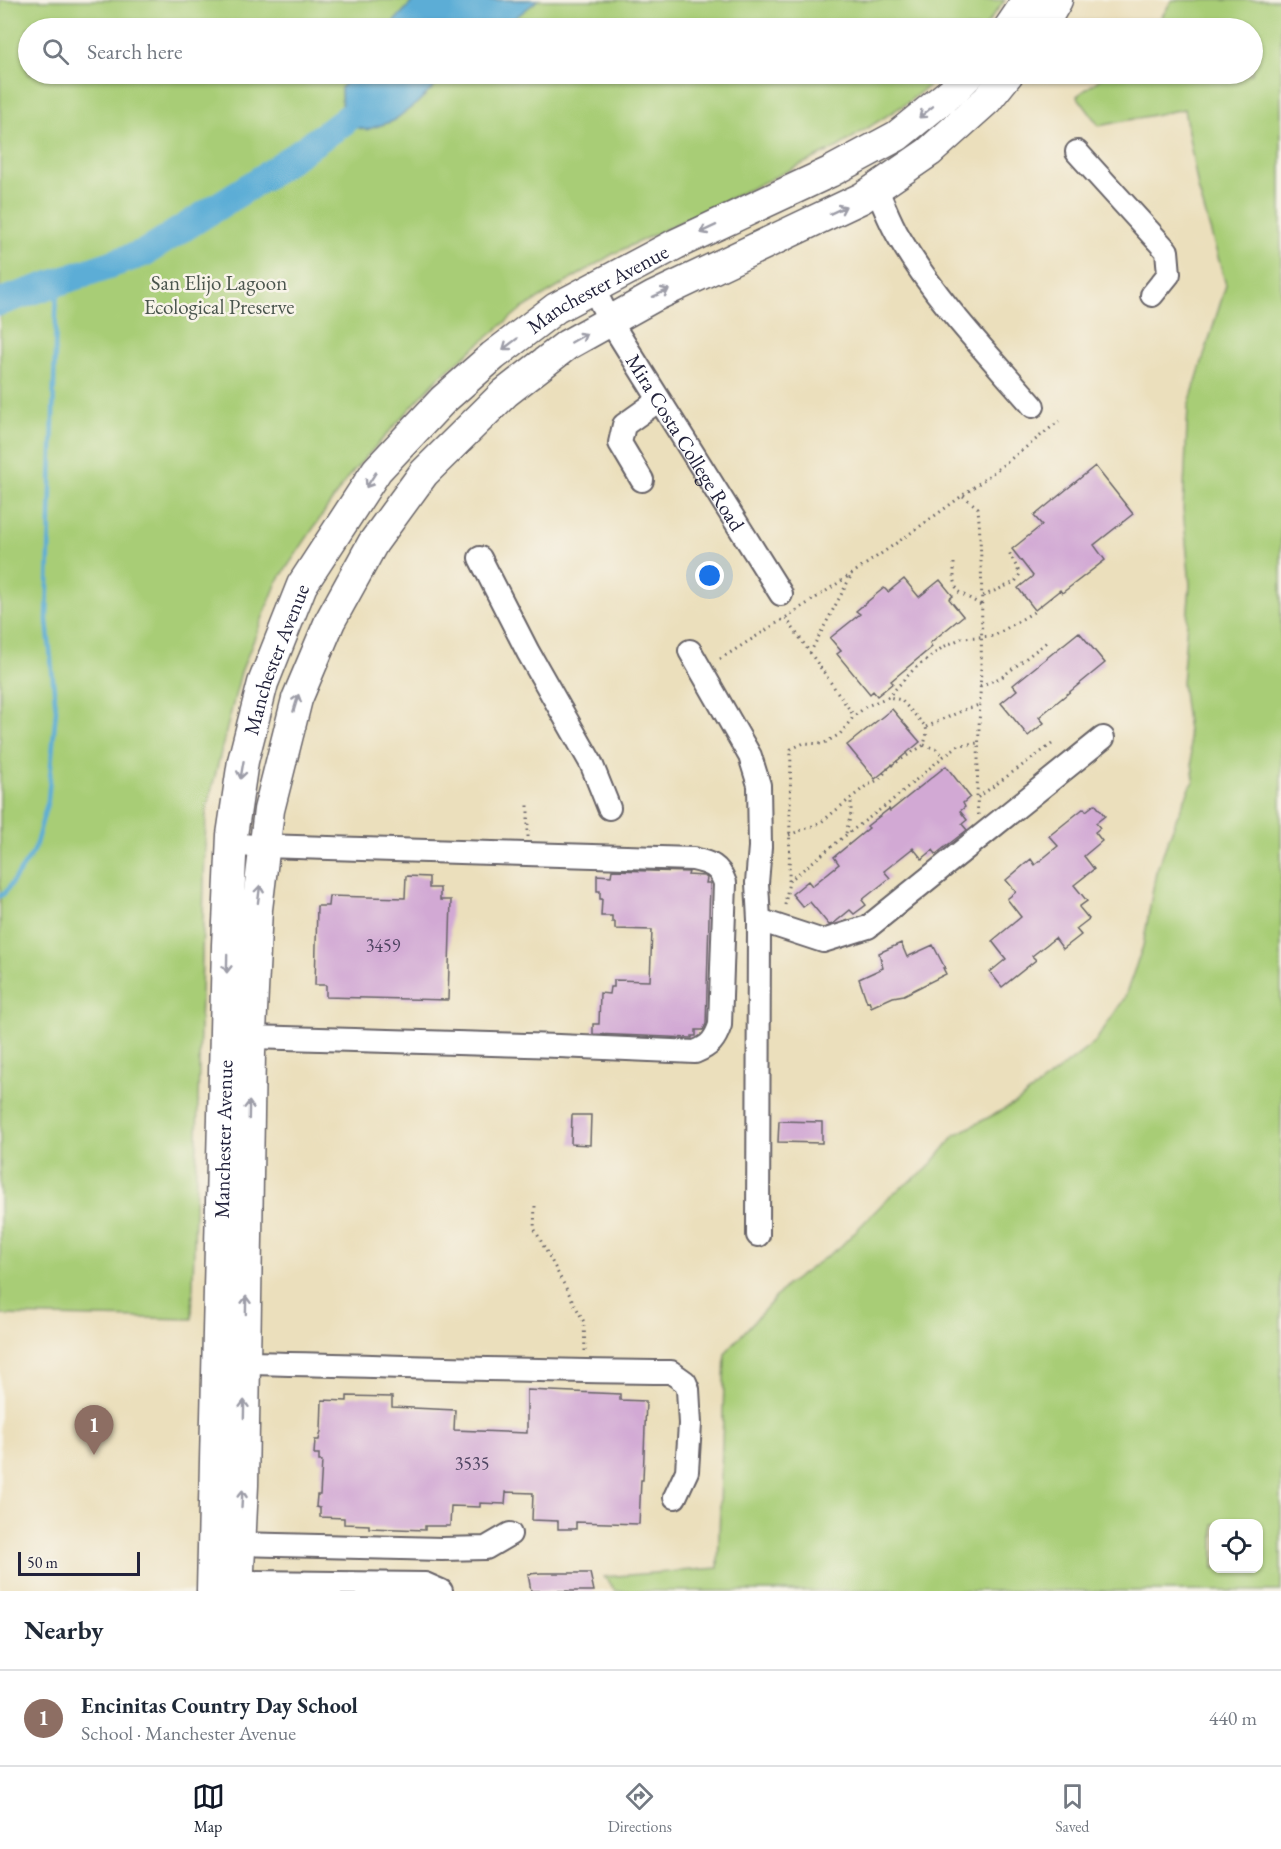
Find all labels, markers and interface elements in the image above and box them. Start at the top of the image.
search box [18,18,1263,84]
icon: search [39,35,72,68]
text: Search here [87,37,182,66]
one-way arrow [919,106,935,119]
one-way arrow [828,204,846,216]
one-way arrow [700,224,718,236]
street label: Manchester Avenue [521,237,673,339]
park label: San Elijo Lagoon Ecological Preserve [144,269,294,320]
one-way arrow [652,286,670,298]
one-way arrow [570,332,587,344]
one-way arrow [502,337,518,350]
street label: Mira Costa College Road [620,349,752,536]
one-way arrow [365,471,377,488]
your location [695,561,724,590]
street label: Manchester Avenue [237,580,315,738]
one-way arrow [291,694,302,713]
one-way arrow [236,760,247,779]
one-way arrow [254,884,265,904]
house number: 3459 [366,934,401,957]
one-way arrow [221,954,232,974]
street label: Manchester Avenue [207,1059,238,1219]
one-way arrow [243,1100,255,1120]
one-way arrow [240,1295,252,1315]
one-way arrow [238,1399,250,1419]
pin: 1 [74,1406,113,1455]
house number: 3535 [455,1452,489,1475]
one-way arrow [237,1489,248,1509]
map controls [1209,1519,1263,1573]
button: locate [1209,1519,1263,1573]
scale bar [18,1549,140,1576]
text: 50 m [27,1552,58,1573]
text: Nearby [24,1613,104,1647]
text: Encinitas Country Day School [81,1691,358,1720]
text: 1 [38,1705,49,1731]
text: 440 m [1209,1705,1257,1731]
text: School · Manchester Avenue [81,1720,296,1746]
tab: Map [192,1780,225,1837]
tab: Directions [608,1780,672,1837]
tab: Saved [1055,1780,1089,1837]

